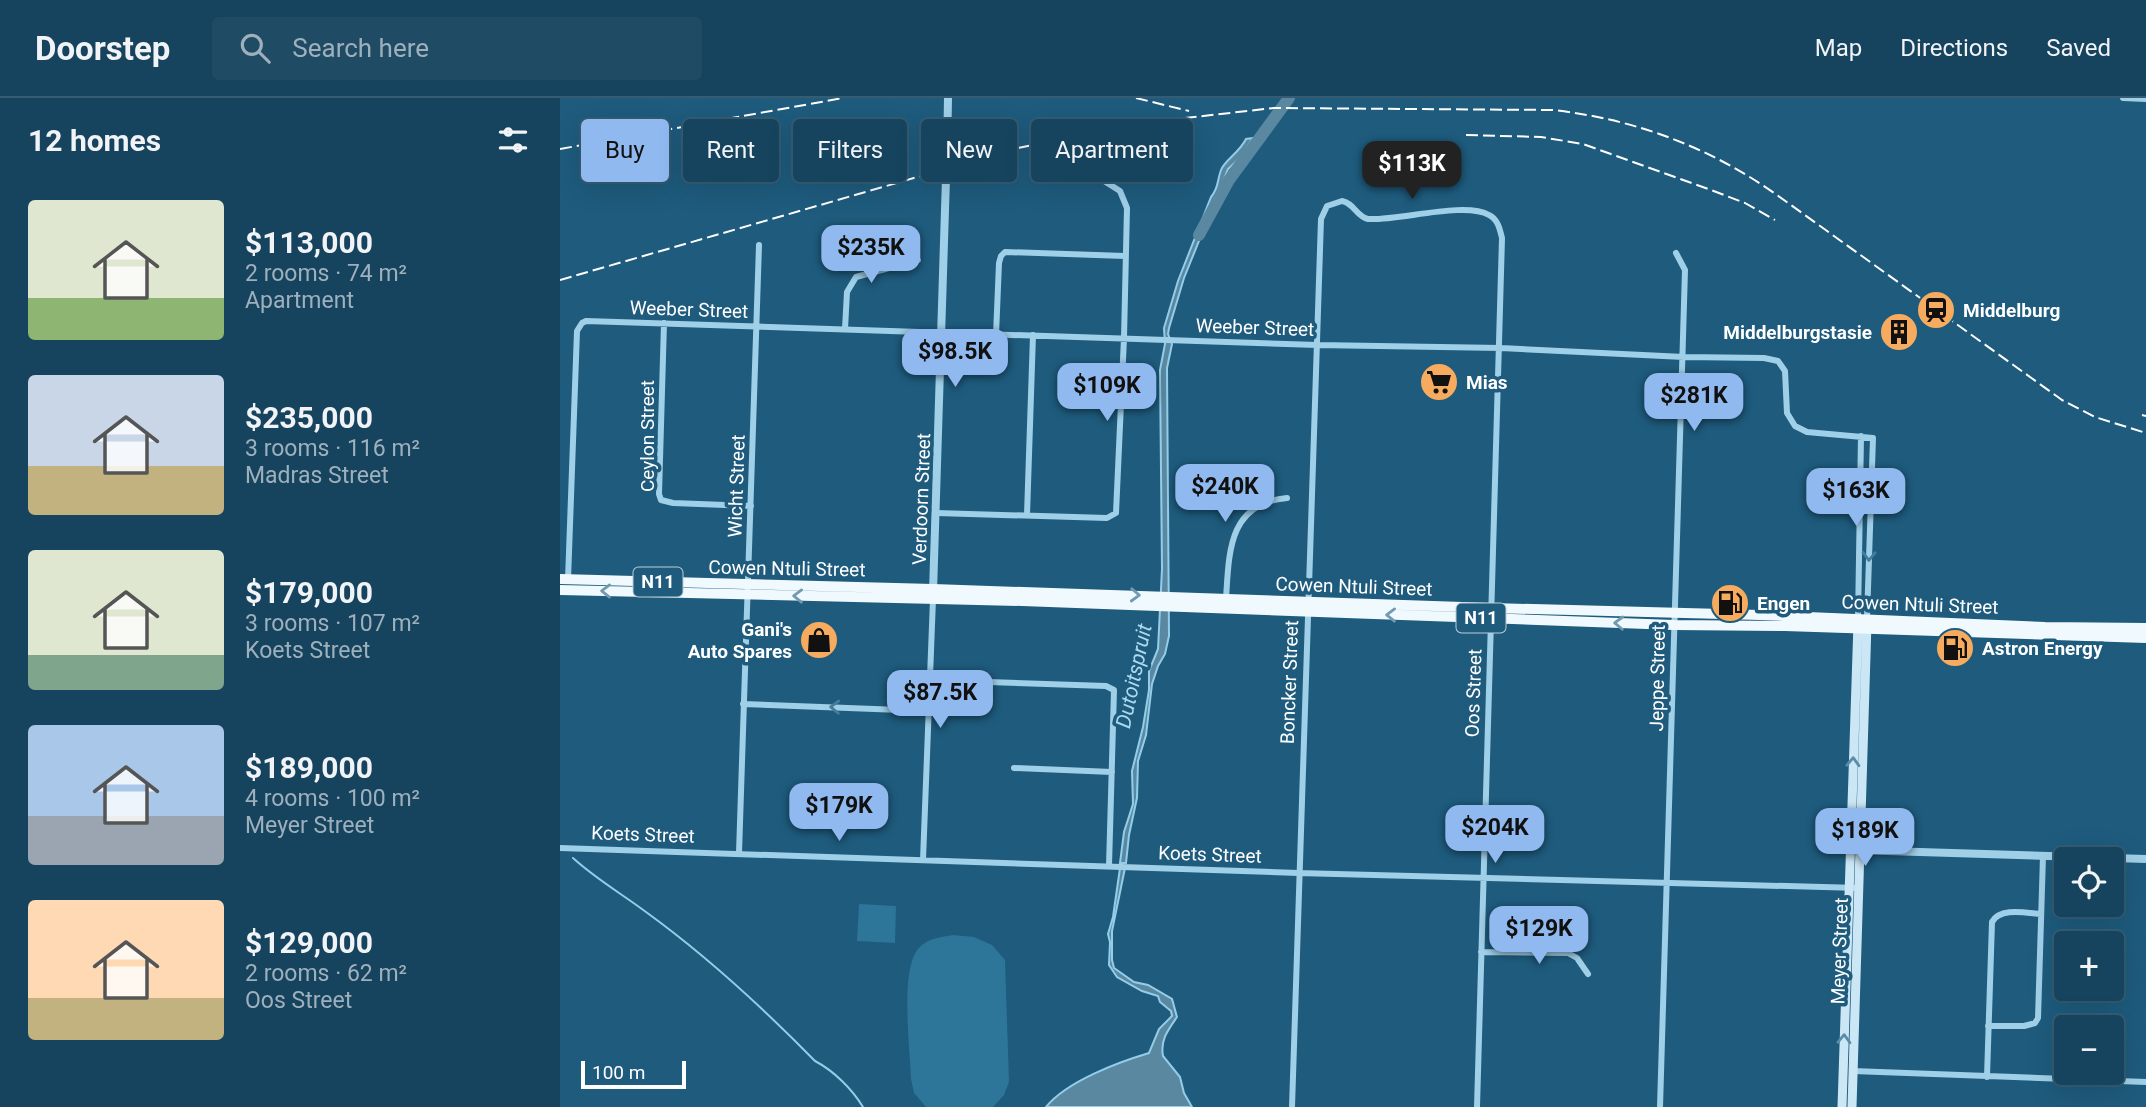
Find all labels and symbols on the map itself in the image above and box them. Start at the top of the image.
pin: $113K [1363,141,1461,201]
pin: $235K [822,226,920,285]
station icon: Middelburg [1915,289,1957,331]
street label: Weeber Street [629,296,749,323]
place label: Middelburg [1963,299,2060,322]
building icon: Middelburgstasie [1878,311,1920,353]
street label: Weeber Street [1195,314,1315,341]
place label: Middelburgstasie [1723,321,1872,344]
pin: $98.5K [898,330,1012,389]
supermarket icon: Mias [1418,361,1460,403]
pin: $109K [1058,364,1156,423]
place label: Mias [1466,371,1508,394]
pin: $281K [1645,374,1743,433]
street label: Ceylon Street [636,380,659,492]
street label: Verdoorn Street [908,433,935,565]
street label: Wicht Street [723,434,750,538]
pin: $240K [1176,464,1274,524]
pin: $163K [1807,468,1905,528]
one-way arrow [1861,550,1876,561]
street label: Cowen Ntuli Street [708,556,866,581]
road number: N11 [634,568,682,596]
street label: Cowen Ntuli Street [1275,572,1433,601]
fuel station icon: Engen [1709,582,1751,624]
one-way arrow [601,584,612,599]
one-way arrow [792,588,803,603]
one-way arrow [1130,588,1141,603]
street label: Cowen Ntuli Street [1841,590,1999,619]
place label: Engen [1757,592,1810,615]
road number: N11 [1457,604,1506,632]
one-way arrow [1386,608,1397,623]
one-way arrow [1613,616,1624,631]
place label: Gani's Auto Spares [688,618,792,663]
shop icon: Gani's Auto Spares [798,619,840,661]
street label: Boncker Street [1276,620,1303,744]
water label: Dutoitspruit [1111,621,1157,730]
street label: Jeppe Street [1645,624,1670,732]
fuel station icon: Astron Energy [1934,627,1976,669]
place label: Astron Energy [1982,637,2103,660]
street label: Oos Street [1460,648,1487,738]
pin: $87.5K [883,670,997,730]
one-way arrow [829,700,840,715]
one-way arrow [1846,757,1861,768]
pin: $179K [790,784,888,843]
pin: $204K [1446,806,1544,865]
pin: $189K [1816,808,1914,868]
street label: Koets Street [591,821,695,848]
street label: Koets Street [1158,841,1262,868]
street label: Meyer Street [1826,897,1853,1005]
pin: $129K [1490,906,1588,966]
one-way arrow [1836,1033,1852,1044]
scale bar [581,1058,686,1090]

